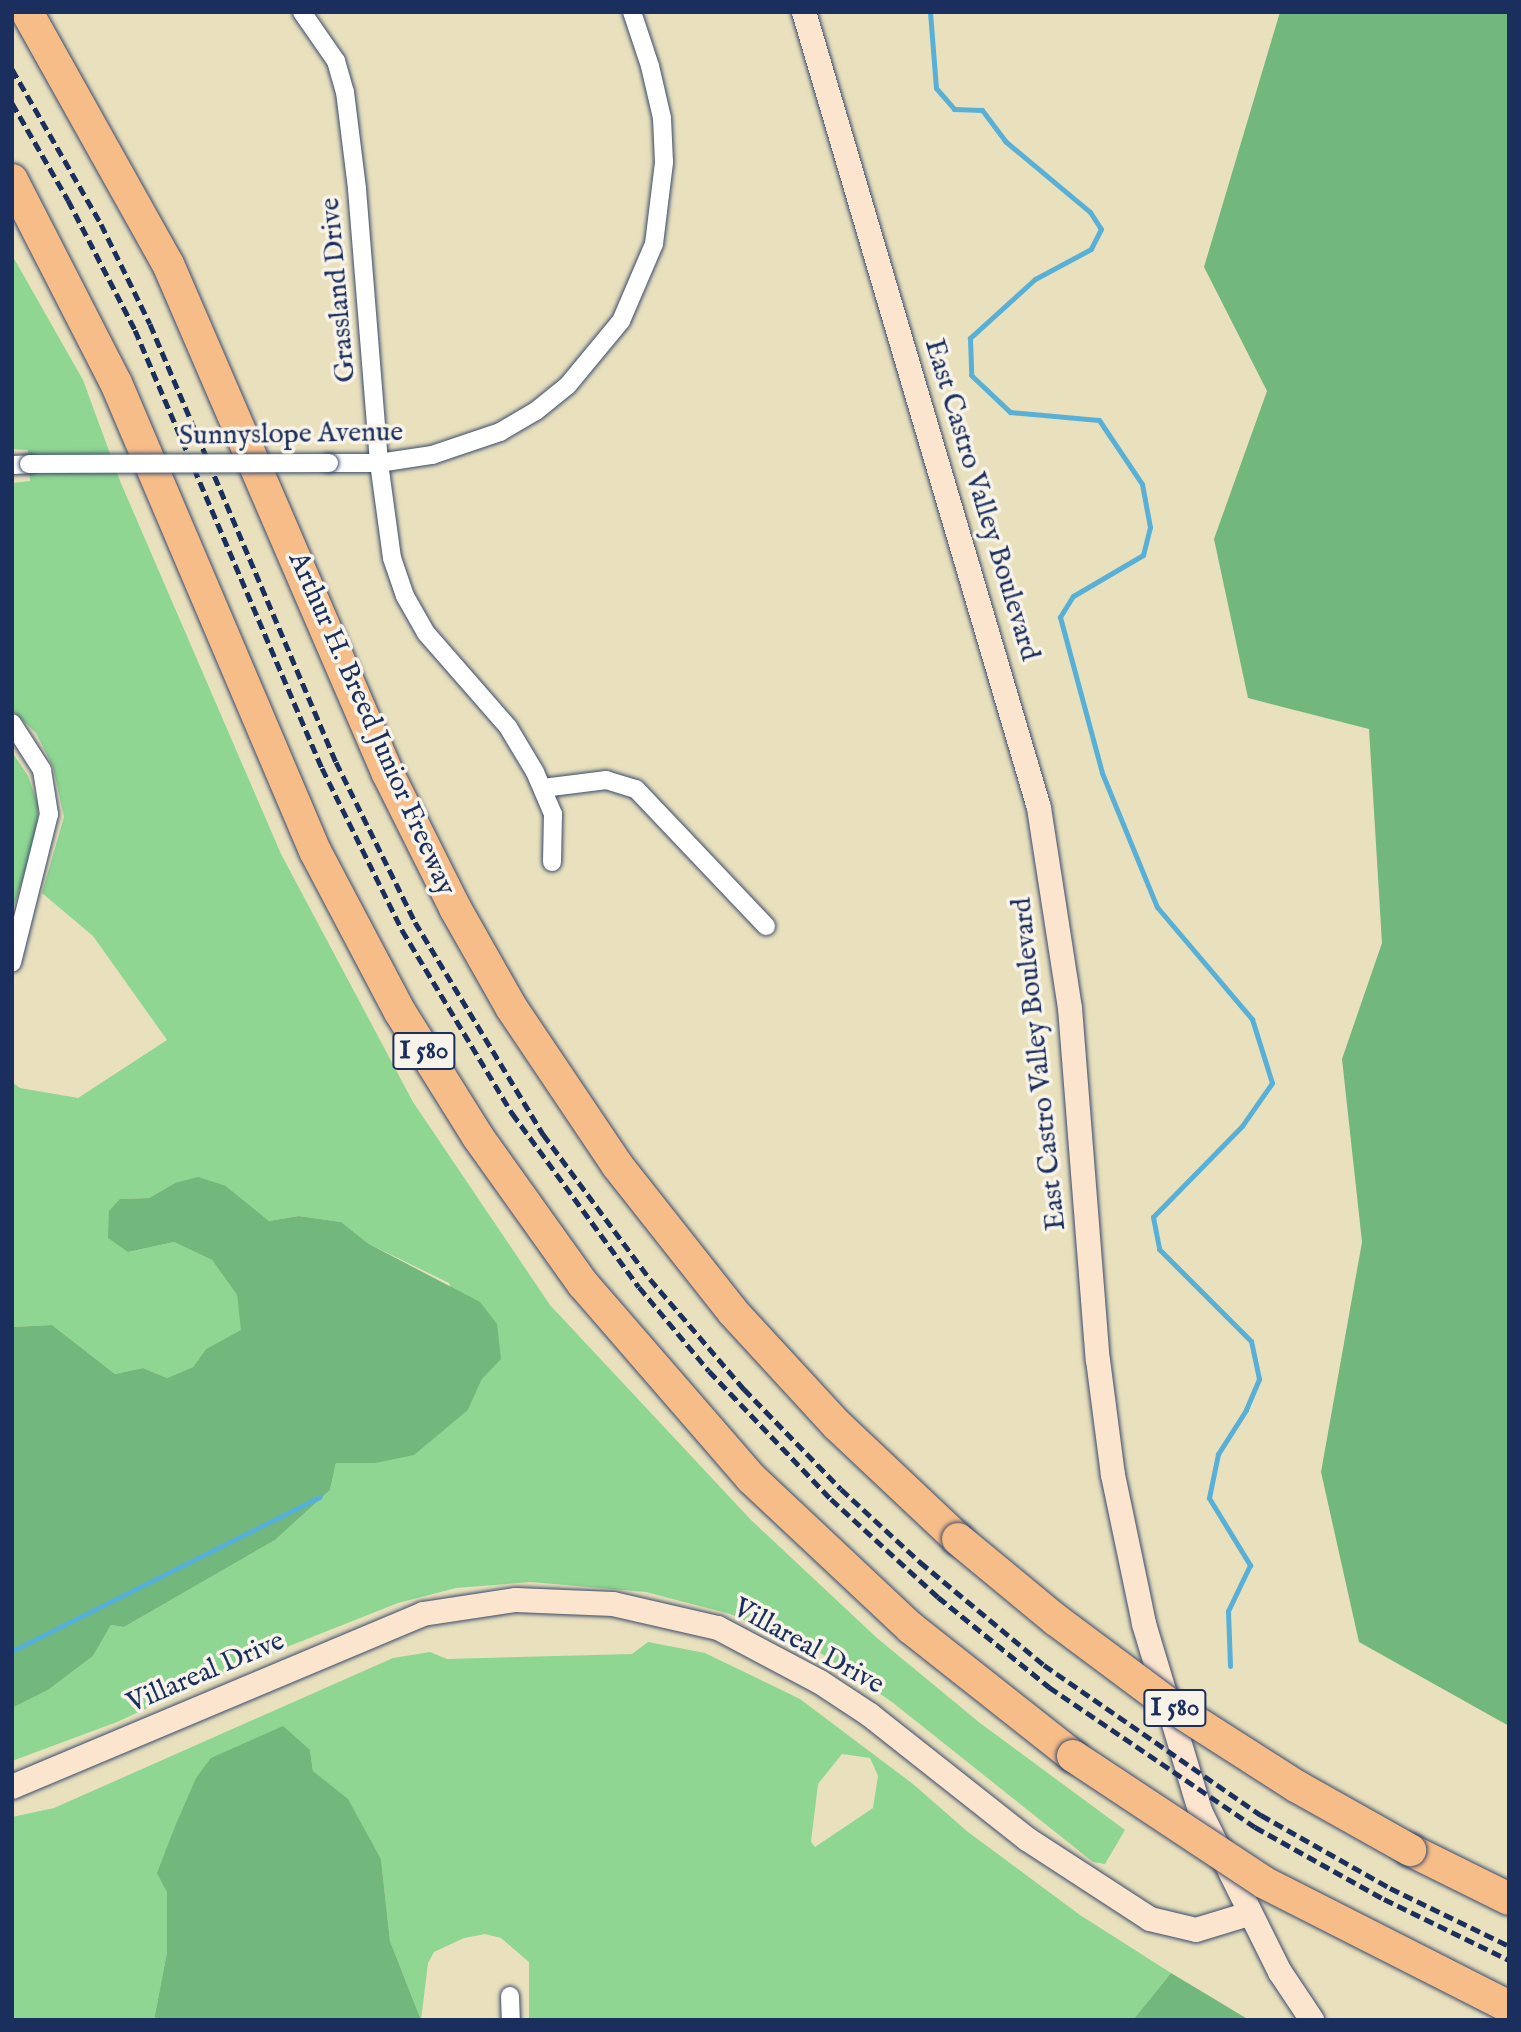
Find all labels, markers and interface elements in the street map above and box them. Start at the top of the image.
street label: Grassland Drive [314,196,364,384]
street label: East Castro Valley Boulevard [916,335,1046,665]
street label: Sunnyslope Avenue [179,416,403,454]
street label: Arthur H. Breed Junior Freeway [280,547,462,901]
street label: East Castro Valley Boulevard [1006,896,1074,1232]
road number: I 580 [391,1028,457,1074]
street label: Villareal Drive [727,1592,889,1702]
street label: Villareal Drive [122,1625,290,1721]
road number: I 580 [1142,1686,1208,1730]

